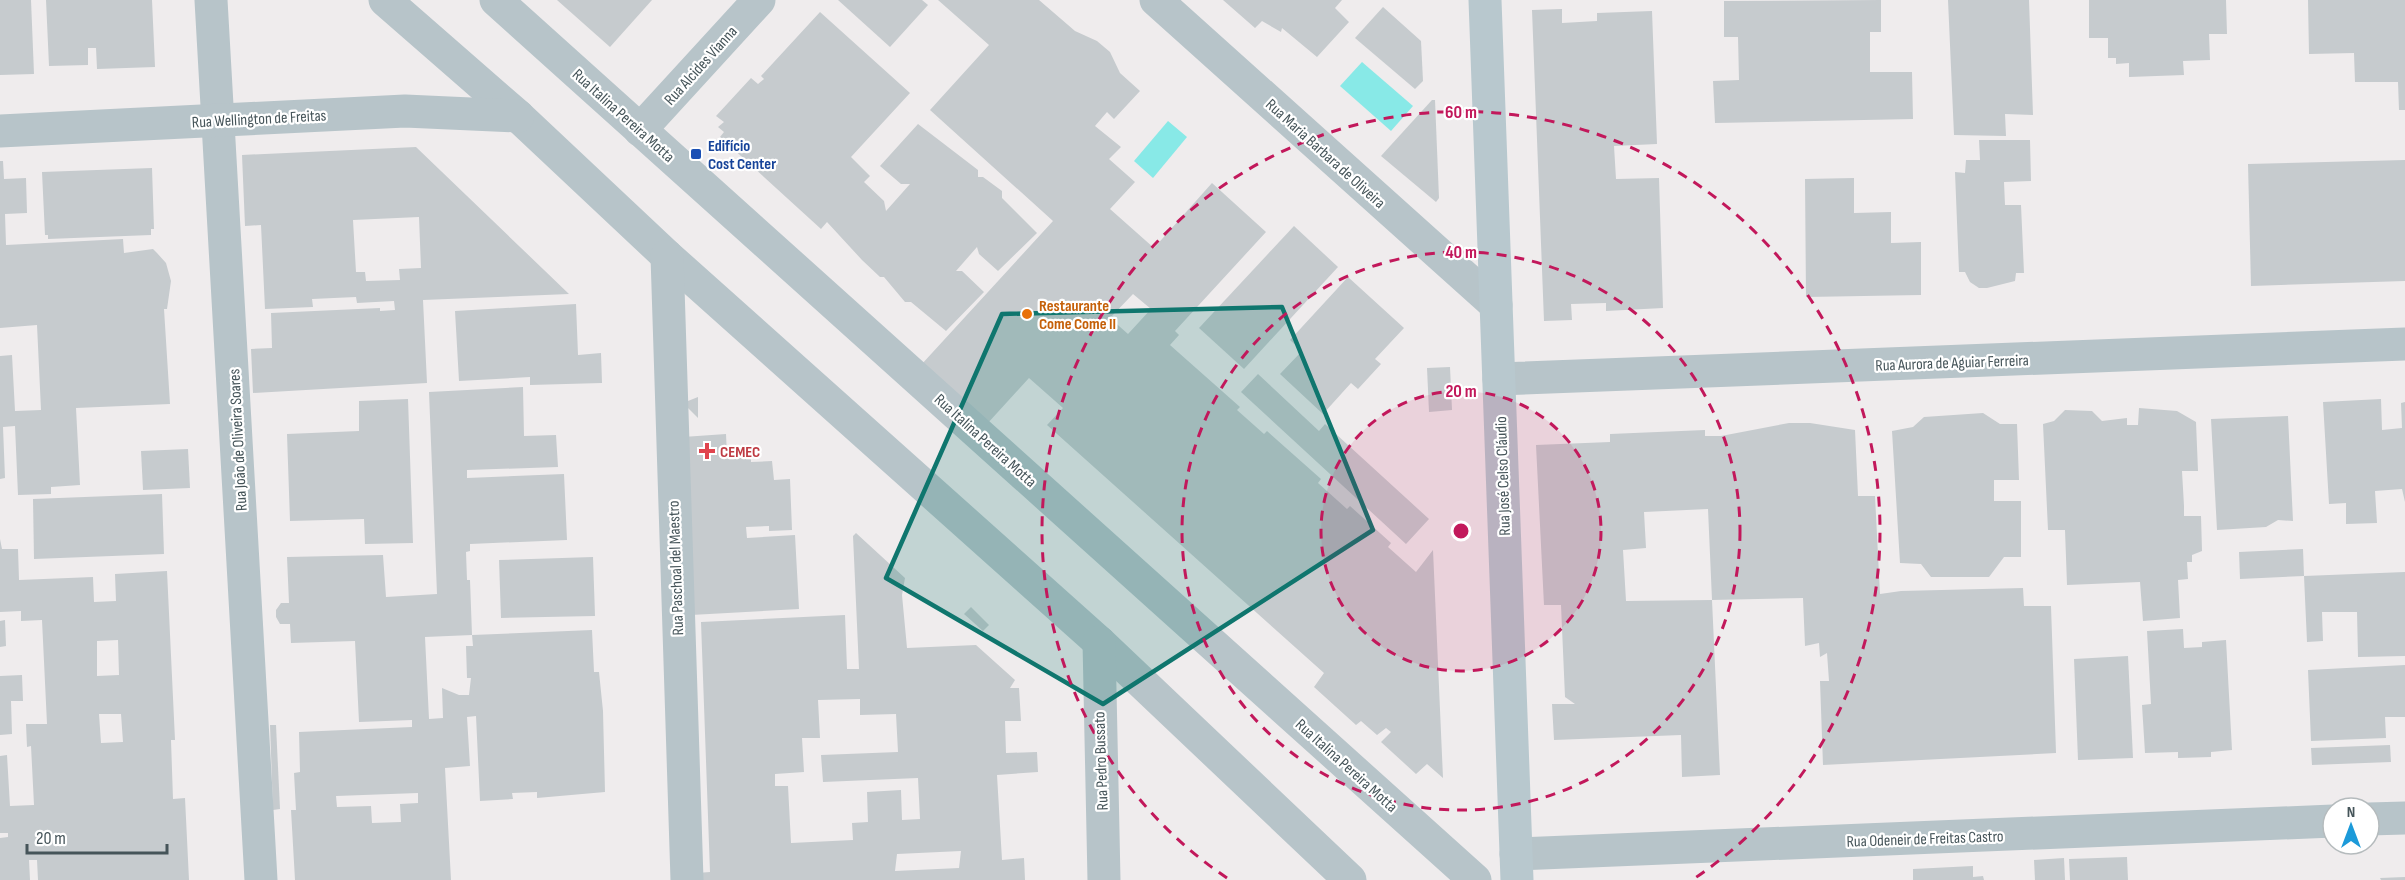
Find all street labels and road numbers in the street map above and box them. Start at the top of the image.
street label: Rua Alcides Vianna [661,23,742,109]
street label: Rua Italina Pereira Motta [568,65,678,167]
street label: Rua Maria Barbara de Oliveira [1261,95,1389,213]
street label: Rua Wellington de Freitas [191,106,327,133]
street label: Rua Aurora de Aguiar Ferreira [1875,351,2029,376]
street label: Rua João de Oliveira Soares [225,368,252,512]
street label: Rua Italina Pereira Motta [930,390,1040,492]
street label: Rua José Celso Cláudio [1492,416,1515,536]
street label: Rua Paschoal del Maestro [665,500,688,636]
street label: Rua Pedro Bussato [1090,711,1113,811]
street label: Rua Italina Pereira Motta [1291,715,1401,817]
street label: Rua Odeneir de Freitas Castro [1846,827,2004,852]

